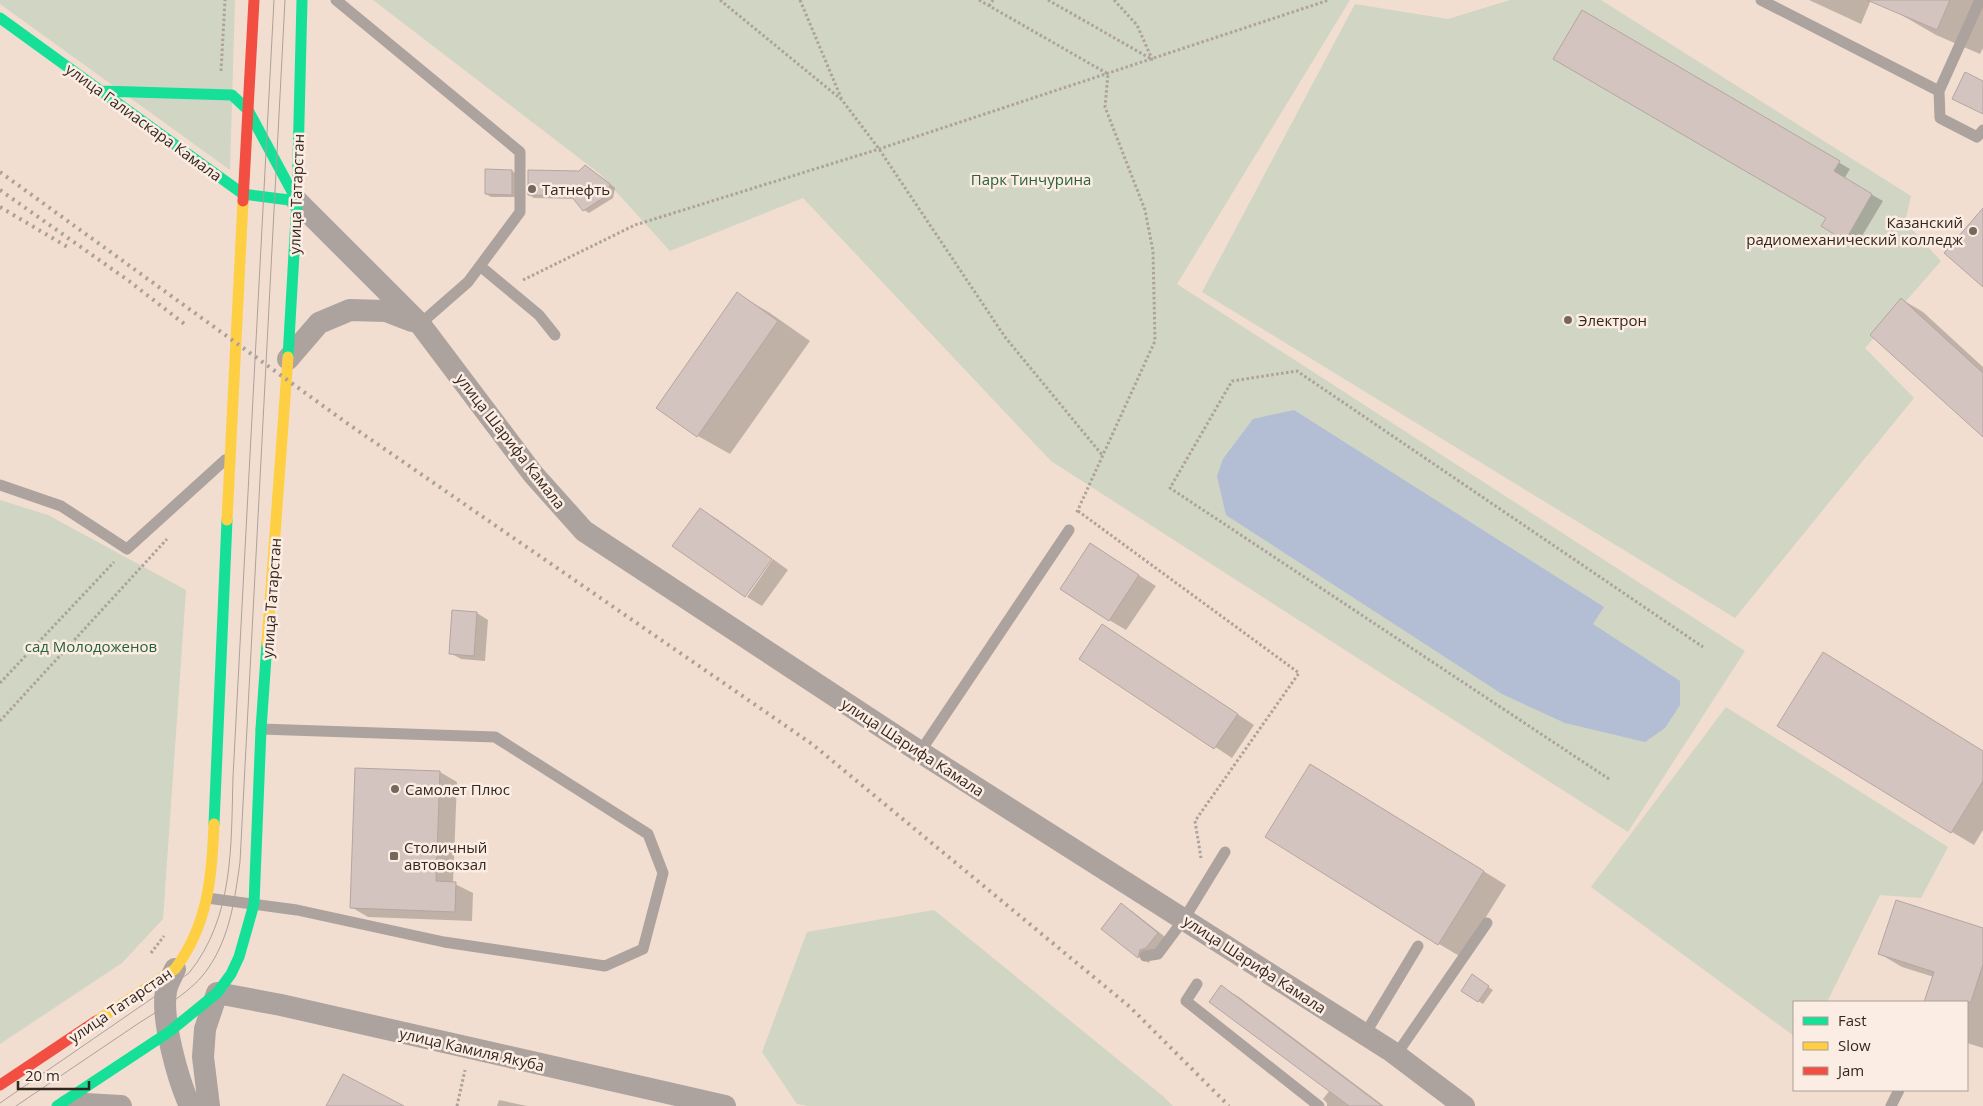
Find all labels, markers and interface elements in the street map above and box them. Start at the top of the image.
street label: улица Галиаскара Камала [62,59,226,185]
street label: улица Татарстан [284,133,308,255]
park label: Парк Тинчурина [971,169,1091,189]
place label: Татнефть [542,179,610,199]
marker: Татнефть [526,183,538,195]
place label: Казанский радиомеханический колледж [1746,212,1963,249]
marker: Казанский радиомеханический колледж [1967,225,1979,237]
place label: Электрон [1578,310,1647,330]
marker: Электрон [1562,314,1574,326]
street label: улица Шарифа Камала [452,369,570,513]
street label: улица Татарстан [257,537,285,659]
park label: сад Молодоженов [25,636,157,656]
street label: улица Шарифа Камала [838,693,988,801]
place label: Самолет Плюс [405,779,510,799]
marker: Самолет Плюс [389,783,401,795]
place label: Столичный автовокзал [404,837,487,874]
marker: Столичный автовокзал [388,850,400,862]
street label: улица Шарифа Камала [1180,910,1330,1018]
street label: улица Татарстан [64,963,176,1047]
legend [1793,1001,1968,1091]
text: Fast [1838,1010,1867,1030]
street label: улица Камиля Якуба [398,1023,546,1075]
text: Slow [1838,1035,1871,1055]
scale bar [18,1058,89,1090]
text: Jam [1836,1060,1864,1080]
text: 20 m [25,1065,60,1085]

